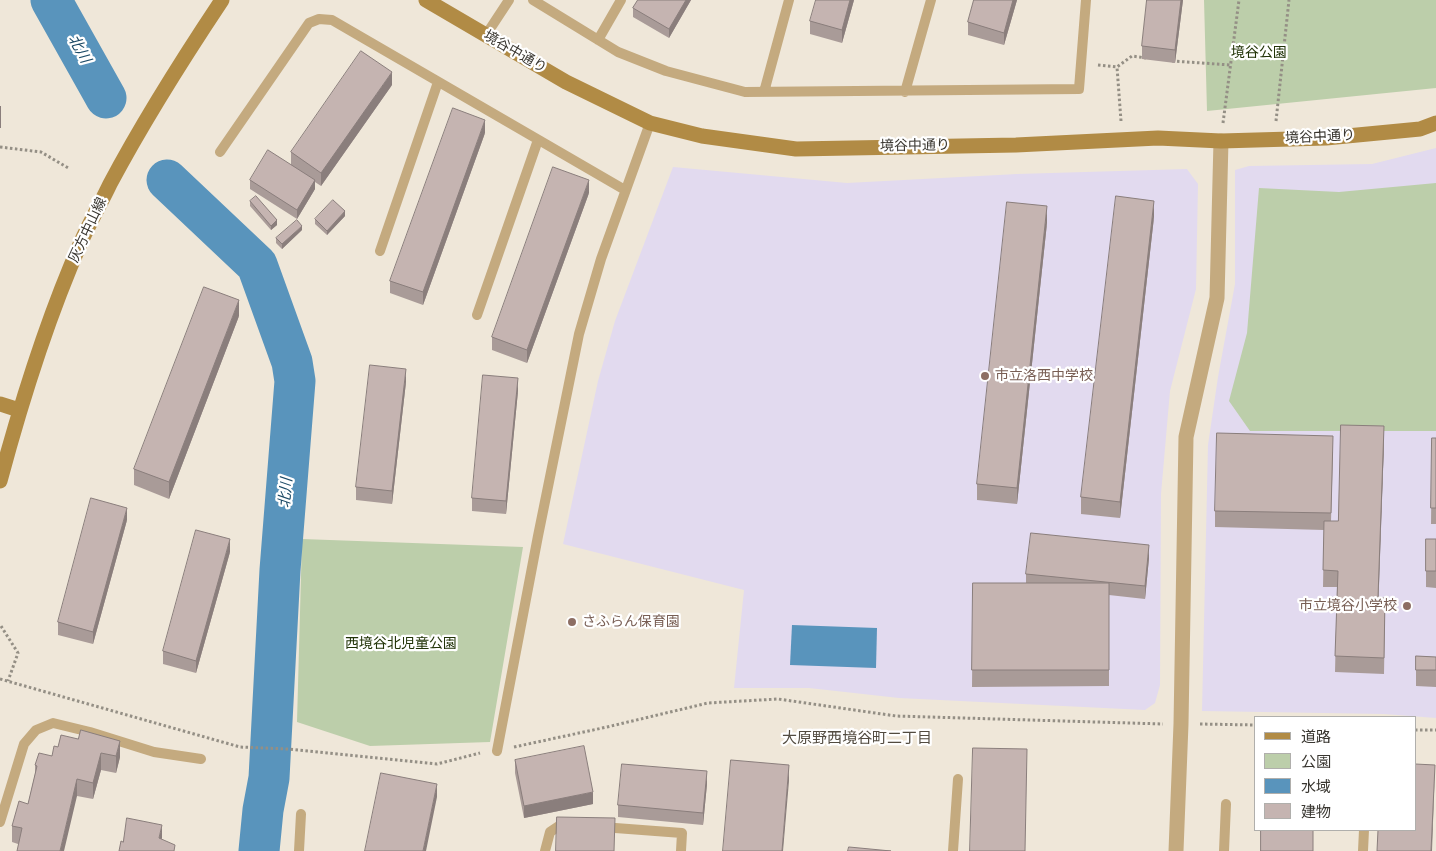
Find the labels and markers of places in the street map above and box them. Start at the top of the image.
place label: 市立洛西中学校 [995,368,1093,384]
marker: 市立洛西中学校 [979,370,991,382]
place label: 市立境谷小学校 [1299,598,1397,614]
marker: 市立境谷小学校 [1401,600,1413,612]
place label: さふらん保育園 [582,614,680,630]
marker: さふらん保育園 [566,616,578,628]

